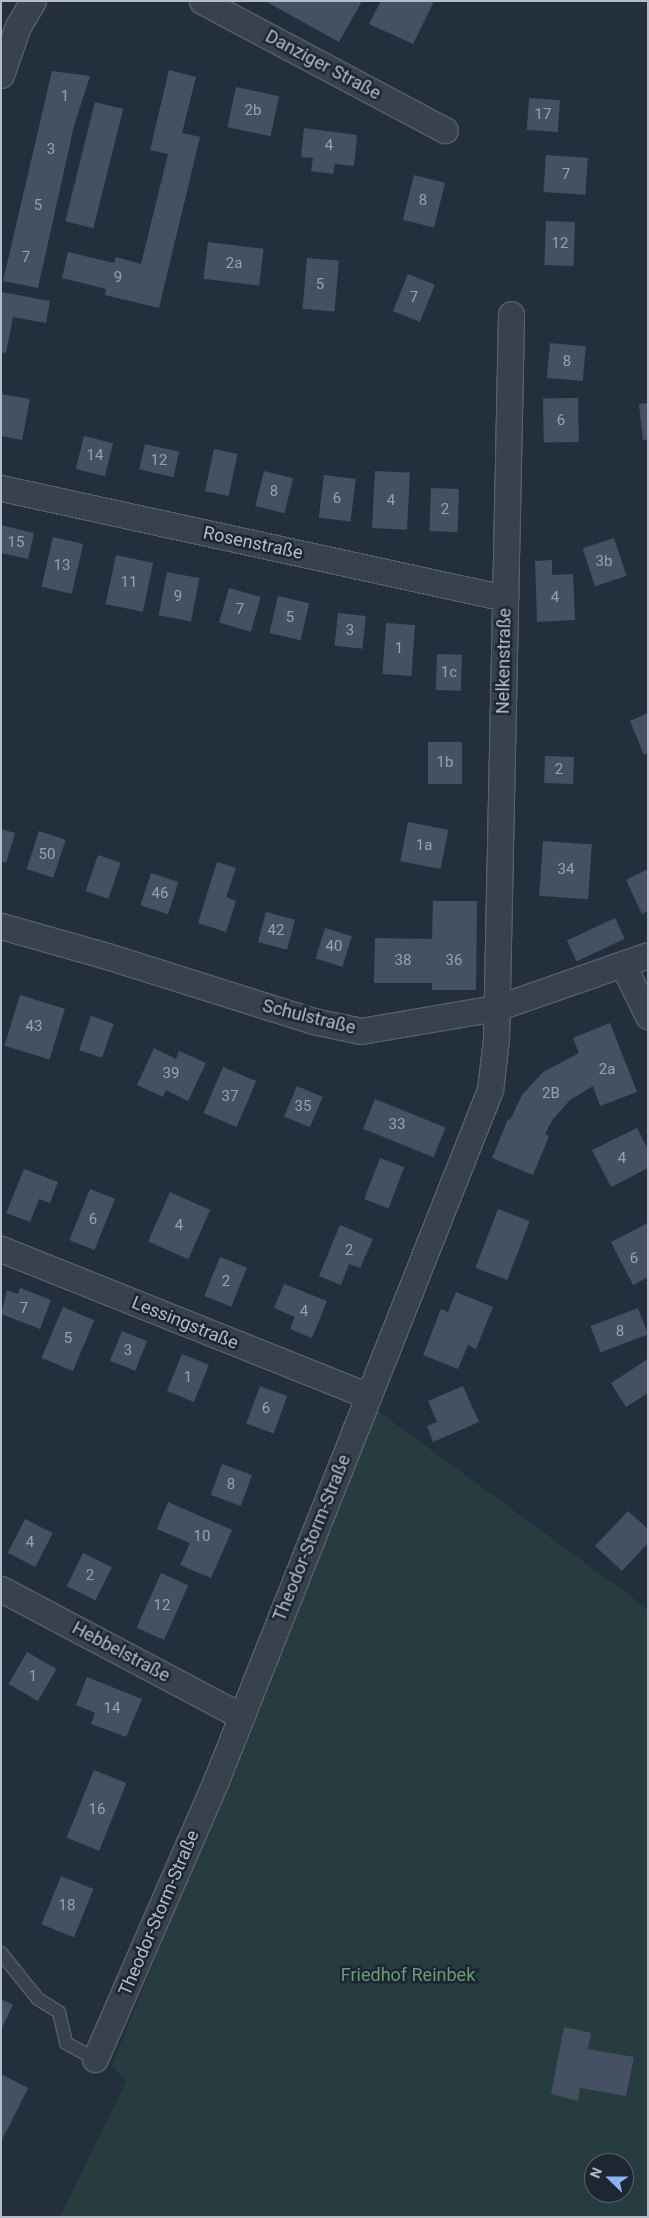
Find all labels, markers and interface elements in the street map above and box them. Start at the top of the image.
street label: Danziger Straße [262,26,384,104]
house number: 1 [61,88,69,106]
house number: 2b [245,102,261,120]
house number: 17 [535,106,551,124]
house number: 4 [325,137,333,155]
house number: 3 [47,141,55,159]
house number: 7 [562,166,570,184]
house number: 8 [419,192,427,210]
house number: 5 [34,197,42,215]
house number: 12 [552,235,568,253]
house number: 7 [22,249,30,267]
house number: 2a [226,255,242,273]
house number: 9 [114,269,122,287]
house number: 5 [316,276,324,294]
house number: 7 [410,289,418,307]
house number: 8 [563,353,571,371]
house number: 6 [557,412,565,430]
house number: 14 [87,447,103,465]
house number: 12 [151,452,167,470]
house number: 8 [270,483,278,501]
house number: 6 [333,490,341,508]
house number: 4 [387,492,395,510]
house number: 2 [441,501,449,519]
street label: Rosenstraße [201,522,305,564]
house number: 15 [8,534,24,552]
house number: 3b [596,553,612,571]
house number: 13 [54,557,70,575]
house number: 11 [121,574,137,592]
house number: 9 [174,588,182,606]
house number: 4 [551,589,559,607]
house number: 7 [236,601,244,619]
street label: Nelkenstraße [492,608,516,714]
house number: 5 [286,609,294,627]
house number: 3 [346,622,354,640]
house number: 1 [395,640,403,658]
house number: 1c [441,664,457,682]
house number: 1b [437,754,453,772]
house number: 2 [555,761,563,779]
house number: 1a [416,837,432,855]
house number: 50 [39,846,55,864]
house number: 34 [558,861,574,879]
house number: 46 [152,885,168,903]
house number: 42 [268,922,284,940]
house number: 40 [326,938,342,956]
house number: 38 [395,952,411,970]
house number: 36 [446,952,462,970]
street label: Schulstraße [260,995,358,1039]
house number: 43 [26,1018,42,1036]
house number: 2a [599,1061,615,1079]
house number: 39 [163,1065,179,1083]
house number: 2B [542,1085,560,1103]
house number: 37 [222,1088,238,1106]
house number: 35 [295,1098,311,1116]
house number: 33 [389,1116,405,1134]
house number: 4 [618,1150,626,1168]
house number: 6 [89,1211,97,1229]
house number: 4 [175,1217,183,1235]
house number: 2 [345,1242,353,1260]
house number: 6 [630,1250,638,1268]
house number: 2 [222,1273,230,1291]
street label: Lessingstraße [128,1292,242,1354]
house number: 7 [20,1300,28,1318]
house number: 4 [300,1303,308,1321]
house number: 8 [616,1323,624,1341]
house number: 5 [64,1330,72,1348]
house number: 3 [124,1342,132,1360]
house number: 1 [184,1369,192,1387]
house number: 6 [262,1400,270,1418]
street label: Theodor-Storm-Straße [269,1452,355,1624]
house number: 8 [227,1476,235,1494]
house number: 10 [194,1528,210,1546]
house number: 4 [26,1534,34,1552]
house number: 2 [86,1567,94,1585]
house number: 12 [154,1597,170,1615]
street label: Hebbelstraße [68,1617,174,1687]
house number: 1 [29,1668,37,1686]
house number: 14 [104,1700,120,1718]
house number: 16 [89,1801,105,1819]
street label: Theodor-Storm-Straße [114,1827,204,1999]
house number: 18 [59,1897,75,1915]
park label: Friedhof Reinbek [341,1964,475,1986]
north arrow [584,2153,634,2203]
text: N [587,2165,605,2180]

